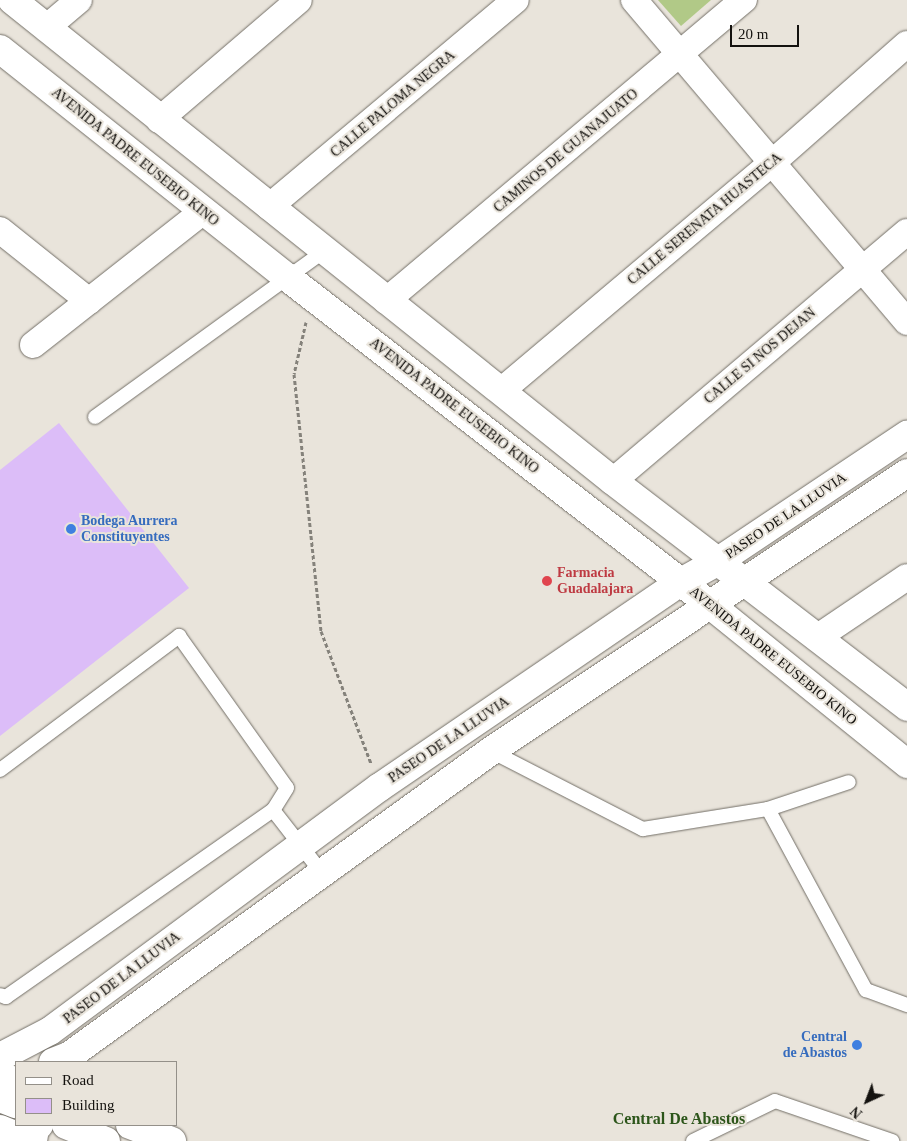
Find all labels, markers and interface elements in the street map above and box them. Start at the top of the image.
scale bar [732,15,801,47]
text: 20 m [738,26,768,42]
street label: CALLE PALOMA NEGRA [327,47,459,161]
street label: AVENIDA PADRE EUSEBIO KINO [48,84,222,230]
street label: CAMINOS DE GUANAJUATO [490,86,642,216]
street label: CALLE SERENATA HUASTECA [624,149,786,289]
street label: CALLE SI NOS DEJAN [701,304,819,408]
street label: AVENIDA PADRE EUSEBIO KINO [366,334,542,478]
street label: PASEO DE LA LLUVIA [722,469,850,563]
place label: Bodega Aurrera Constituyentes [81,513,178,546]
marker: Bodega Aurrera Constituyentes [65,523,77,535]
place label: Farmacia Guadalajara [557,565,633,598]
marker: Farmacia Guadalajara [541,575,553,587]
street label: AVENIDA PADRE EUSEBIO KINO [686,583,860,729]
street label: PASEO DE LA LLUVIA [385,693,513,787]
street label: PASEO DE LA LLUVIA [60,928,184,1028]
place label: Central de Abastos [782,1029,847,1062]
marker: Central de Abastos [851,1039,863,1051]
legend [15,1061,178,1126]
text: Road [62,1072,94,1088]
north arrow [842,1076,892,1126]
text: Building [62,1097,115,1113]
text: N [848,1103,865,1121]
district label: Central De Abastos [612,1109,746,1129]

